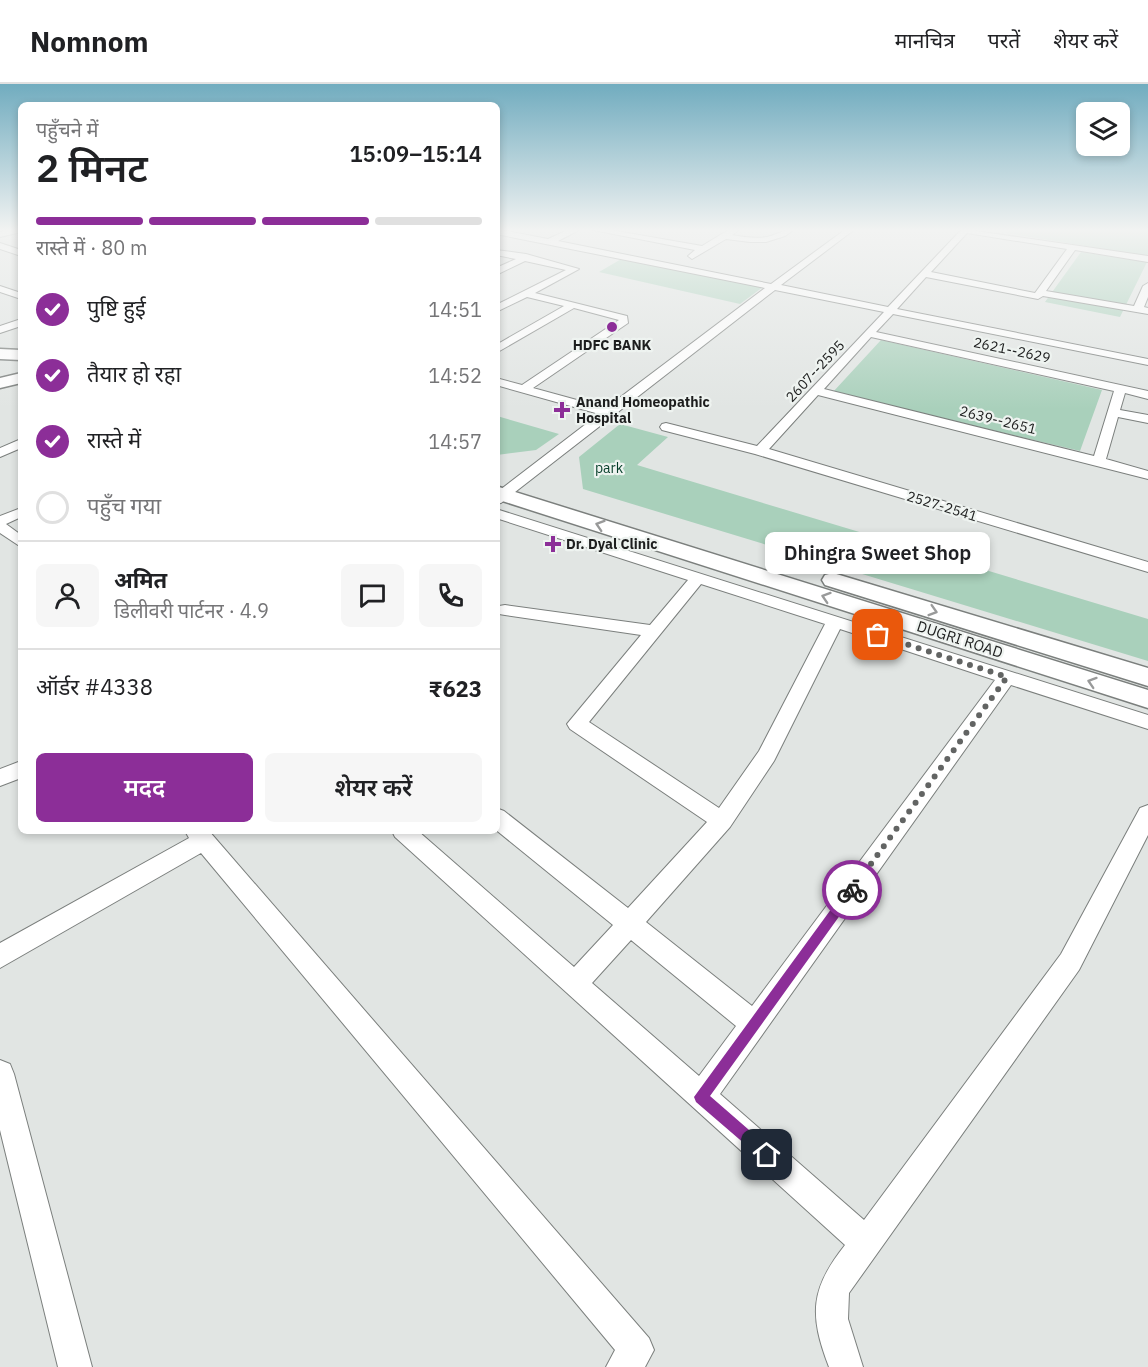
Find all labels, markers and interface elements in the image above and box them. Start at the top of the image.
text: Nomnom [30,23,149,60]
text: मानचित्र [895,26,955,54]
text: परतें [988,26,1020,54]
text: शेयर करें [1053,26,1118,54]
map controls [1076,102,1130,156]
button: layers [1076,102,1130,156]
text: पहुँचने में [36,116,98,143]
text: 15:09–15:14 [349,139,482,168]
text: 2 मिनट [36,142,148,193]
text: रास्ते में · 80 m [36,234,147,261]
icon: check [36,293,69,326]
text: पुष्टि हुई [87,293,146,322]
text: 14:51 [428,296,482,323]
marker: HDFC BANK [605,320,619,334]
street label: 2621--2629 [972,333,1052,367]
place label: HDFC BANK [573,336,652,354]
street label: 2607--2595 [782,336,848,406]
icon: check [36,359,69,392]
text: तैयार हो रहा [87,359,181,388]
text: 14:52 [428,362,482,389]
place label: Anand Homeopathic Hospital [576,393,710,427]
marker: Anand Homeopathic Hospital [553,401,571,419]
street label: 2639--2651 [958,402,1038,438]
icon: check [36,425,69,458]
text: रास्ते में [87,425,141,454]
text: 14:57 [428,428,482,455]
park label: park [595,459,624,477]
street label: 2527-2541 [905,487,979,525]
text: पहुँच गया [87,491,161,520]
one-way arrow [595,520,606,533]
callout: Dhingra Sweet Shop [766,533,990,575]
marker: Dr. Dyal Clinic [544,535,562,553]
place label: Dr. Dyal Clinic [566,535,657,553]
text: Dhingra Sweet Shop [784,539,971,566]
button: person [36,564,99,627]
button: chat [341,564,404,627]
button: phone [419,564,482,627]
text: अमित [114,565,167,594]
one-way arrow [821,592,832,604]
text: डिलीवरी पार्टनर · 4.9 [114,597,269,624]
one-way arrow [927,604,938,616]
pin [852,609,903,660]
street label: DUGRI ROAD [915,616,1005,662]
icon: bag [861,618,894,651]
text: ऑर्डर #4338 [36,672,153,701]
text: ₹623 [429,674,482,703]
one-way arrow [1087,676,1098,689]
button: मदद [36,753,253,822]
button: शेयर करें [265,753,482,822]
courier [822,860,882,920]
icon: bike [836,874,869,907]
pin [741,1129,792,1180]
icon: home [750,1138,783,1171]

